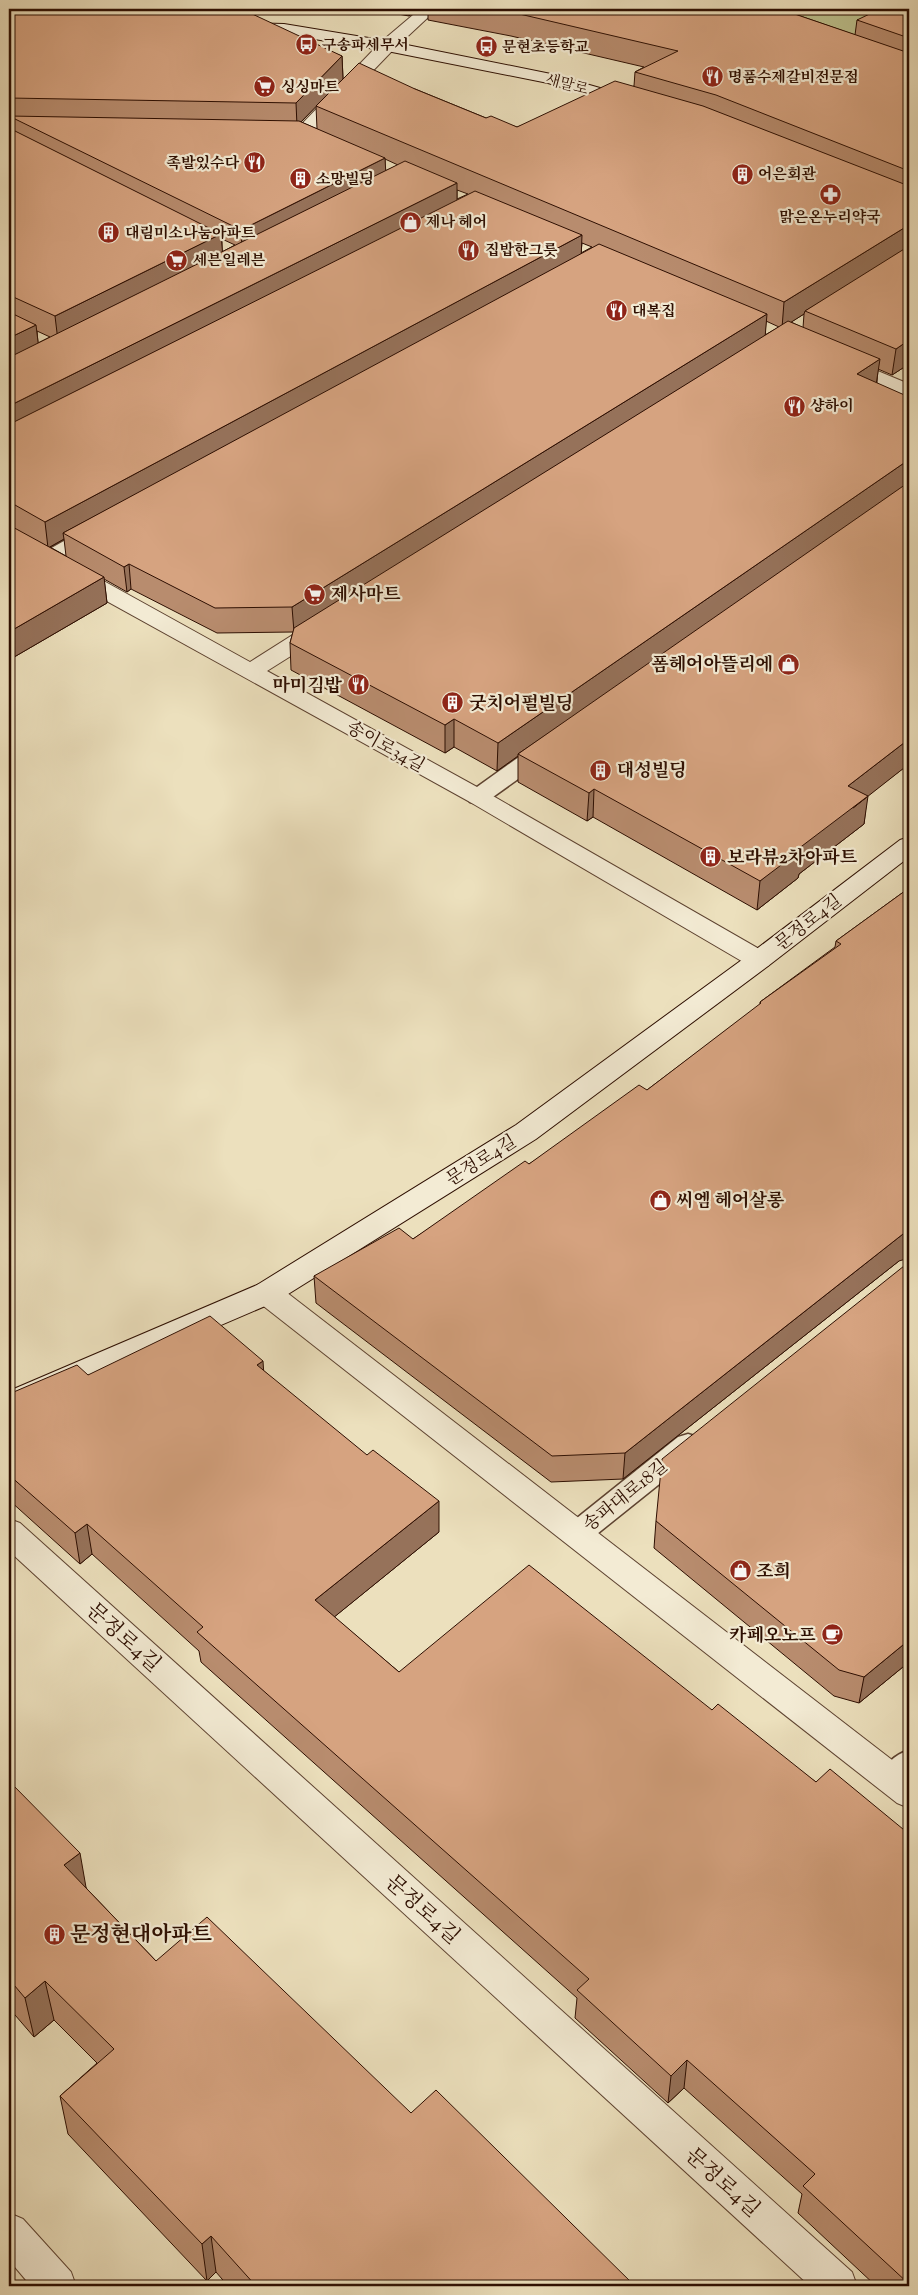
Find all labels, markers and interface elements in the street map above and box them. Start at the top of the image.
bus stop icon: 구송파세무서 [294,33,318,57]
bus stop icon: 문현초등학교 [474,35,498,59]
place label: 구송파세무서 [322,36,409,57]
place label: 문현초등학교 [502,38,589,59]
restaurant icon: 명품수제갈비전문점 [700,65,724,89]
place label: 명품수제갈비전문점 [728,68,858,89]
street label: 새말로 [543,70,591,101]
supermarket icon: 싱싱마트 [253,75,277,99]
place label: 싱싱마트 [281,78,339,99]
restaurant icon: 족발있수다 [243,151,267,175]
place label: 족발있수다 [167,154,240,175]
building icon: 어은회관 [730,162,754,186]
place label: 어은회관 [758,165,816,186]
building icon: 소망빌딩 [288,167,312,191]
place label: 소망빌딩 [316,170,374,191]
pharmacy icon: 맑은온누리약국 [818,182,842,206]
place label: 맑은온누리약국 [779,208,881,229]
shop icon: 제나 헤어 [398,210,422,234]
place label: 제나 헤어 [426,213,487,234]
building icon: 대림미소나눔아파트 [97,221,121,245]
place label: 대림미소나눔아파트 [125,224,256,245]
restaurant icon: 집밥한그릇 [457,238,481,262]
place label: 집밥한그릇 [485,241,558,262]
supermarket icon: 세븐일레븐 [165,248,189,272]
place label: 세븐일레븐 [193,251,266,272]
restaurant icon: 대복집 [604,299,628,323]
place label: 대복집 [632,302,675,323]
restaurant icon: 샹하이 [782,394,806,418]
place label: 샹하이 [810,397,853,418]
supermarket icon: 제사마트 [303,582,327,606]
place label: 제사마트 [331,583,401,609]
shop icon: 폼헤어아뜰리에 [777,652,801,676]
place label: 폼헤어아뜰리에 [651,653,773,679]
restaurant icon: 마미김밥 [346,673,370,697]
place label: 마미김밥 [272,674,343,700]
building icon: 굿치어펄빌딩 [441,691,465,715]
place label: 굿치어펄빌딩 [469,692,573,718]
street label: 송이로34길 [341,716,429,780]
building icon: 대성빌딩 [589,758,613,782]
place label: 대성빌딩 [617,759,687,785]
building icon: 보라뷰2차아파트 [699,845,723,869]
place label: 보라뷰2차아파트 [727,846,858,872]
street label: 문정로4길 [770,889,848,958]
street label: 문정로4길 [442,1130,522,1194]
shop icon: 씨엠 헤어살롱 [648,1188,672,1212]
place label: 씨엠 헤어살롱 [676,1189,785,1215]
street label: 송파대로18길 [578,1454,674,1539]
shop icon: 조희 [728,1559,752,1583]
place label: 조희 [756,1560,791,1586]
street label: 문정로4길 [79,1597,167,1680]
cafe icon: 카페오노프 [820,1623,844,1647]
place label: 카페오노프 [729,1624,816,1650]
street label: 문정로4길 [378,1869,466,1952]
place label: 문정현대아파트 [70,1921,212,1951]
building icon: 문정현대아파트 [42,1922,66,1946]
street label: 문정로4길 [678,2142,766,2225]

